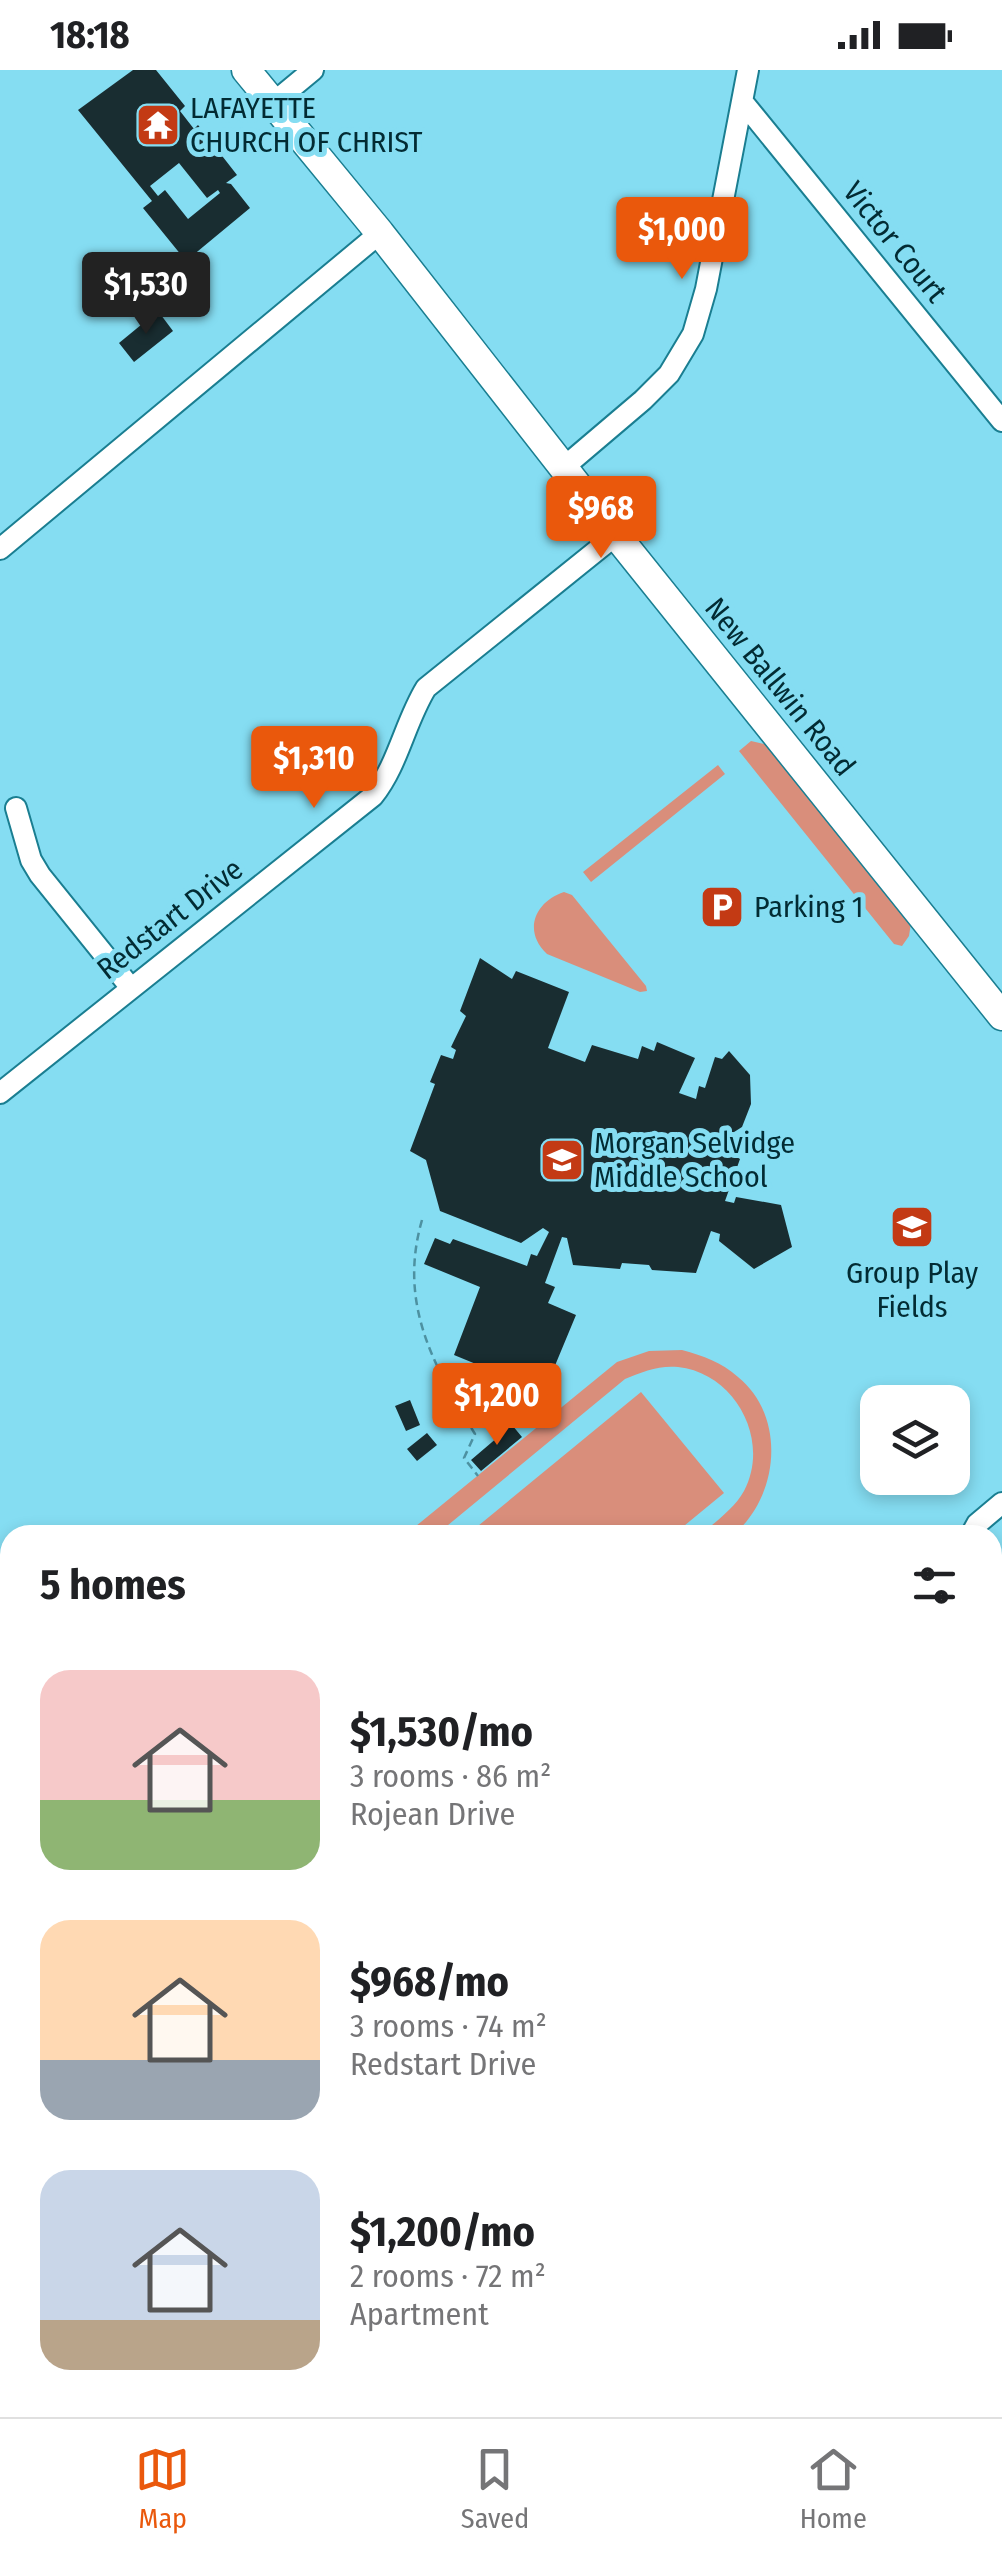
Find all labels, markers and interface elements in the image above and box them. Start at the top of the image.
text: 18:18 [50,12,130,58]
place label: LAFAYETTE CHURCH OF CHRIST [190,90,422,160]
temple icon: LAFAYETTE CHURCH OF CHRIST [135,102,181,148]
street label: Victor Court [835,174,955,310]
pin: $1,000 [601,197,763,282]
text: $1,000 [638,210,726,248]
pin: $1,530 [65,252,227,337]
text: $1,530 [104,265,188,303]
pin: $968 [542,476,660,561]
text: $968 [568,489,634,527]
street label: New Ballwin Road [697,591,863,783]
pin: $1,310 [233,726,395,811]
text: $1,310 [273,739,355,777]
street label: Redstart Drive [90,851,250,987]
parking icon: Parking 1 [699,884,745,930]
place label: Parking 1 [754,889,864,925]
place label: Morgan Selvidge Middle School [594,1125,795,1195]
school or university icon: Morgan Selvidge Middle School [539,1137,585,1183]
school or university icon: Group Play Fields [889,1204,935,1250]
place label: Group Play Fields [846,1255,979,1325]
pin: $1,200 [416,1363,578,1448]
text: $1,200 [454,1376,540,1414]
map controls [860,1385,970,1495]
button: layers [860,1385,970,1495]
icon: filters [907,1558,962,1613]
text: 5 homes [40,1560,186,1610]
text: $1,530/mo [350,1707,533,1757]
icon: home [120,1710,240,1830]
text: 3 rooms · 86 m² [350,1757,551,1795]
text: Rojean Drive [350,1795,515,1833]
text: $968/mo [350,1957,509,2007]
icon: home [120,1960,240,2080]
text: 3 rooms · 74 m² [350,2007,547,2045]
text: Redstart Drive [350,2045,536,2083]
text: $1,200/mo [350,2207,535,2257]
icon: home [120,2210,240,2330]
text: 2 rooms · 72 m² [350,2257,546,2295]
text: Apartment [350,2295,489,2333]
tab: Map [135,2442,190,2535]
tab: Saved [461,2442,529,2535]
tab: Home [800,2442,867,2535]

